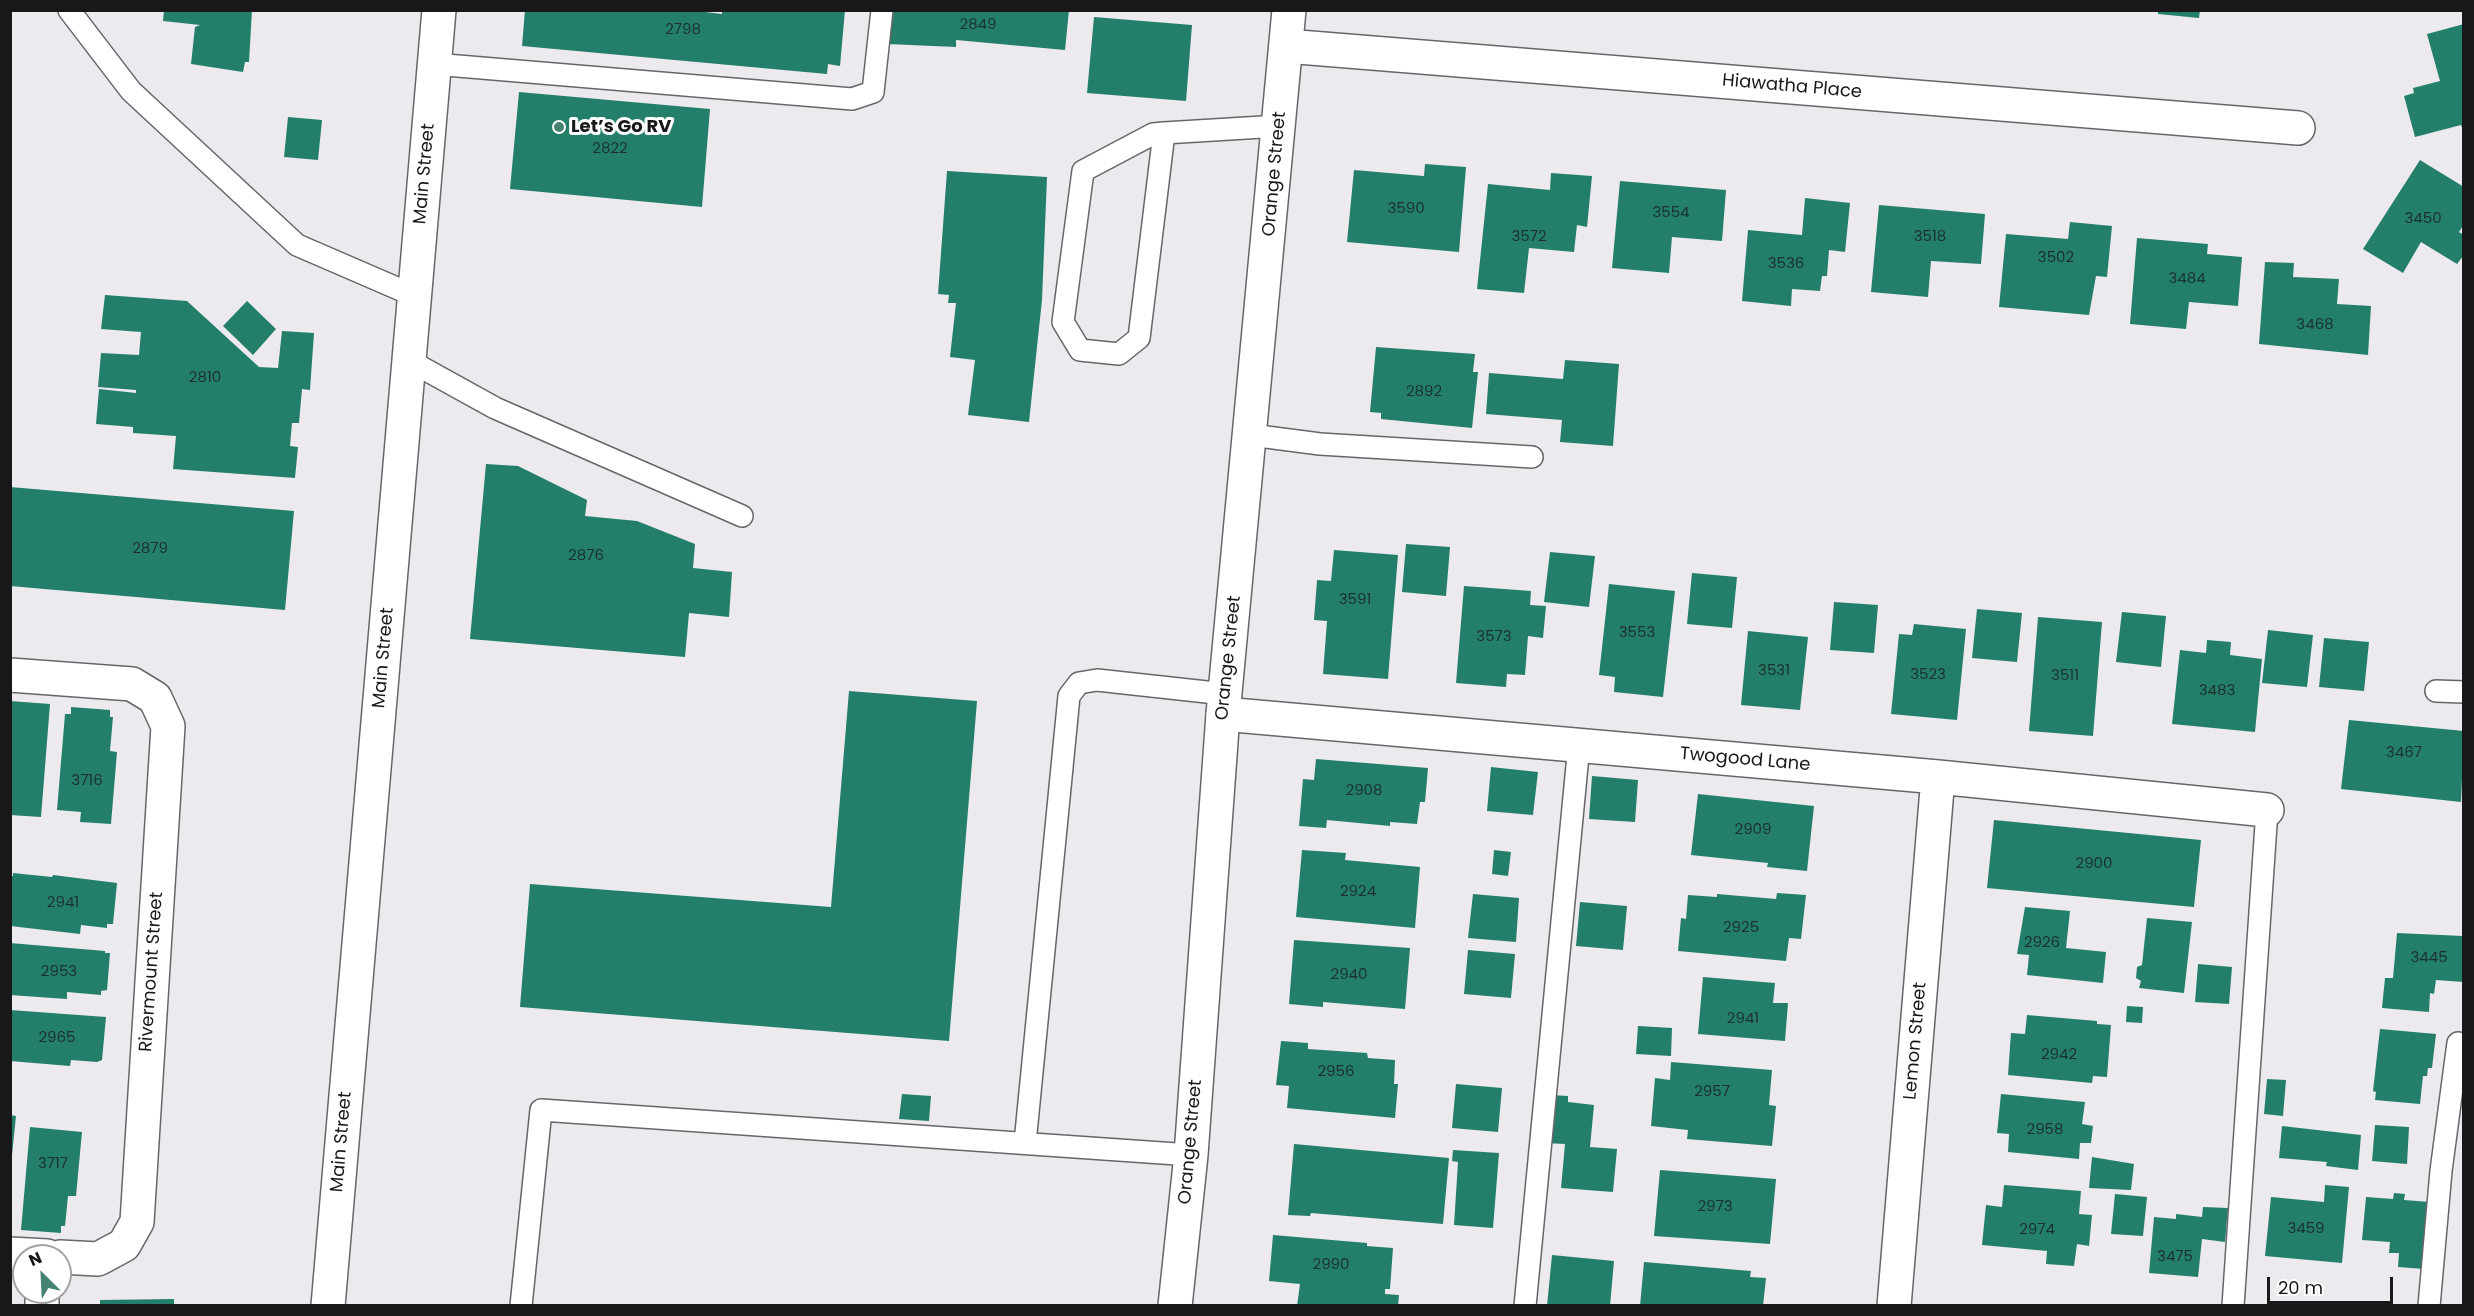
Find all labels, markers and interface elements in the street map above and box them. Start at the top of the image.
house number: 2849 [960,16,996,34]
house number: 2798 [665,21,701,39]
street label: Hiawatha Place [1721,70,1863,104]
street label: Orange Street [1259,111,1291,237]
place label: Let’s Go RV [571,116,671,138]
marker: Let’s Go RV [552,120,566,134]
street label: Main Street [410,123,440,225]
house number: 2822 [592,140,628,158]
house number: 3590 [1387,200,1425,218]
house number: 3554 [1652,204,1690,222]
house number: 3450 [2404,210,2442,228]
house number: 3572 [1511,228,1547,246]
house number: 3518 [1914,228,1946,246]
house number: 3502 [2038,249,2074,267]
house number: 3536 [1768,255,1804,273]
house number: 3484 [2168,270,2206,288]
house number: 3468 [2296,316,2334,334]
house number: 2810 [189,369,221,387]
house number: 2892 [1406,383,1442,401]
house number: 2879 [132,540,168,558]
house number: 2876 [568,547,604,565]
house number: 3591 [1339,591,1371,609]
street label: Orange Street [1212,595,1246,721]
street label: Main Street [369,607,399,709]
house number: 3553 [1619,624,1655,642]
house number: 3573 [1476,628,1512,646]
house number: 3531 [1758,662,1790,680]
house number: 3523 [1910,666,1946,684]
house number: 3511 [2051,667,2079,685]
house number: 3483 [2199,682,2235,700]
street label: Twogood Lane [1679,744,1811,776]
house number: 3467 [2386,744,2422,762]
house number: 3716 [71,772,103,790]
house number: 2908 [1346,782,1382,800]
house number: 2909 [1735,821,1771,839]
house number: 2900 [2076,855,2112,873]
house number: 2924 [1340,883,1376,901]
street label: Rivermount Street [136,891,168,1053]
house number: 2941 [47,894,79,912]
house number: 2925 [1723,919,1759,937]
house number: 2926 [2024,934,2060,952]
house number: 3445 [2410,949,2448,967]
house number: 2953 [41,963,77,981]
house number: 2940 [1331,966,1367,984]
street label: Lemon Street [1900,981,1932,1101]
house number: 2941 [1727,1010,1759,1028]
house number: 2965 [38,1029,76,1047]
house number: 2942 [2041,1046,2077,1064]
house number: 2956 [1317,1063,1355,1081]
street label: Orange Street [1175,1079,1207,1205]
house number: 2957 [1694,1083,1730,1101]
street label: Main Street [327,1091,357,1193]
house number: 2958 [2027,1121,2063,1139]
house number: 3717 [38,1155,68,1173]
house number: 2973 [1697,1198,1733,1216]
house number: 3459 [2287,1220,2325,1238]
house number: 2974 [2019,1221,2055,1239]
north arrow [12,1244,72,1304]
text: N [25,1246,45,1272]
house number: 3475 [2157,1248,2193,1266]
house number: 2990 [1313,1256,1349,1274]
scale bar [2270,1265,2396,1303]
text: 20 m [2278,1275,2323,1300]

